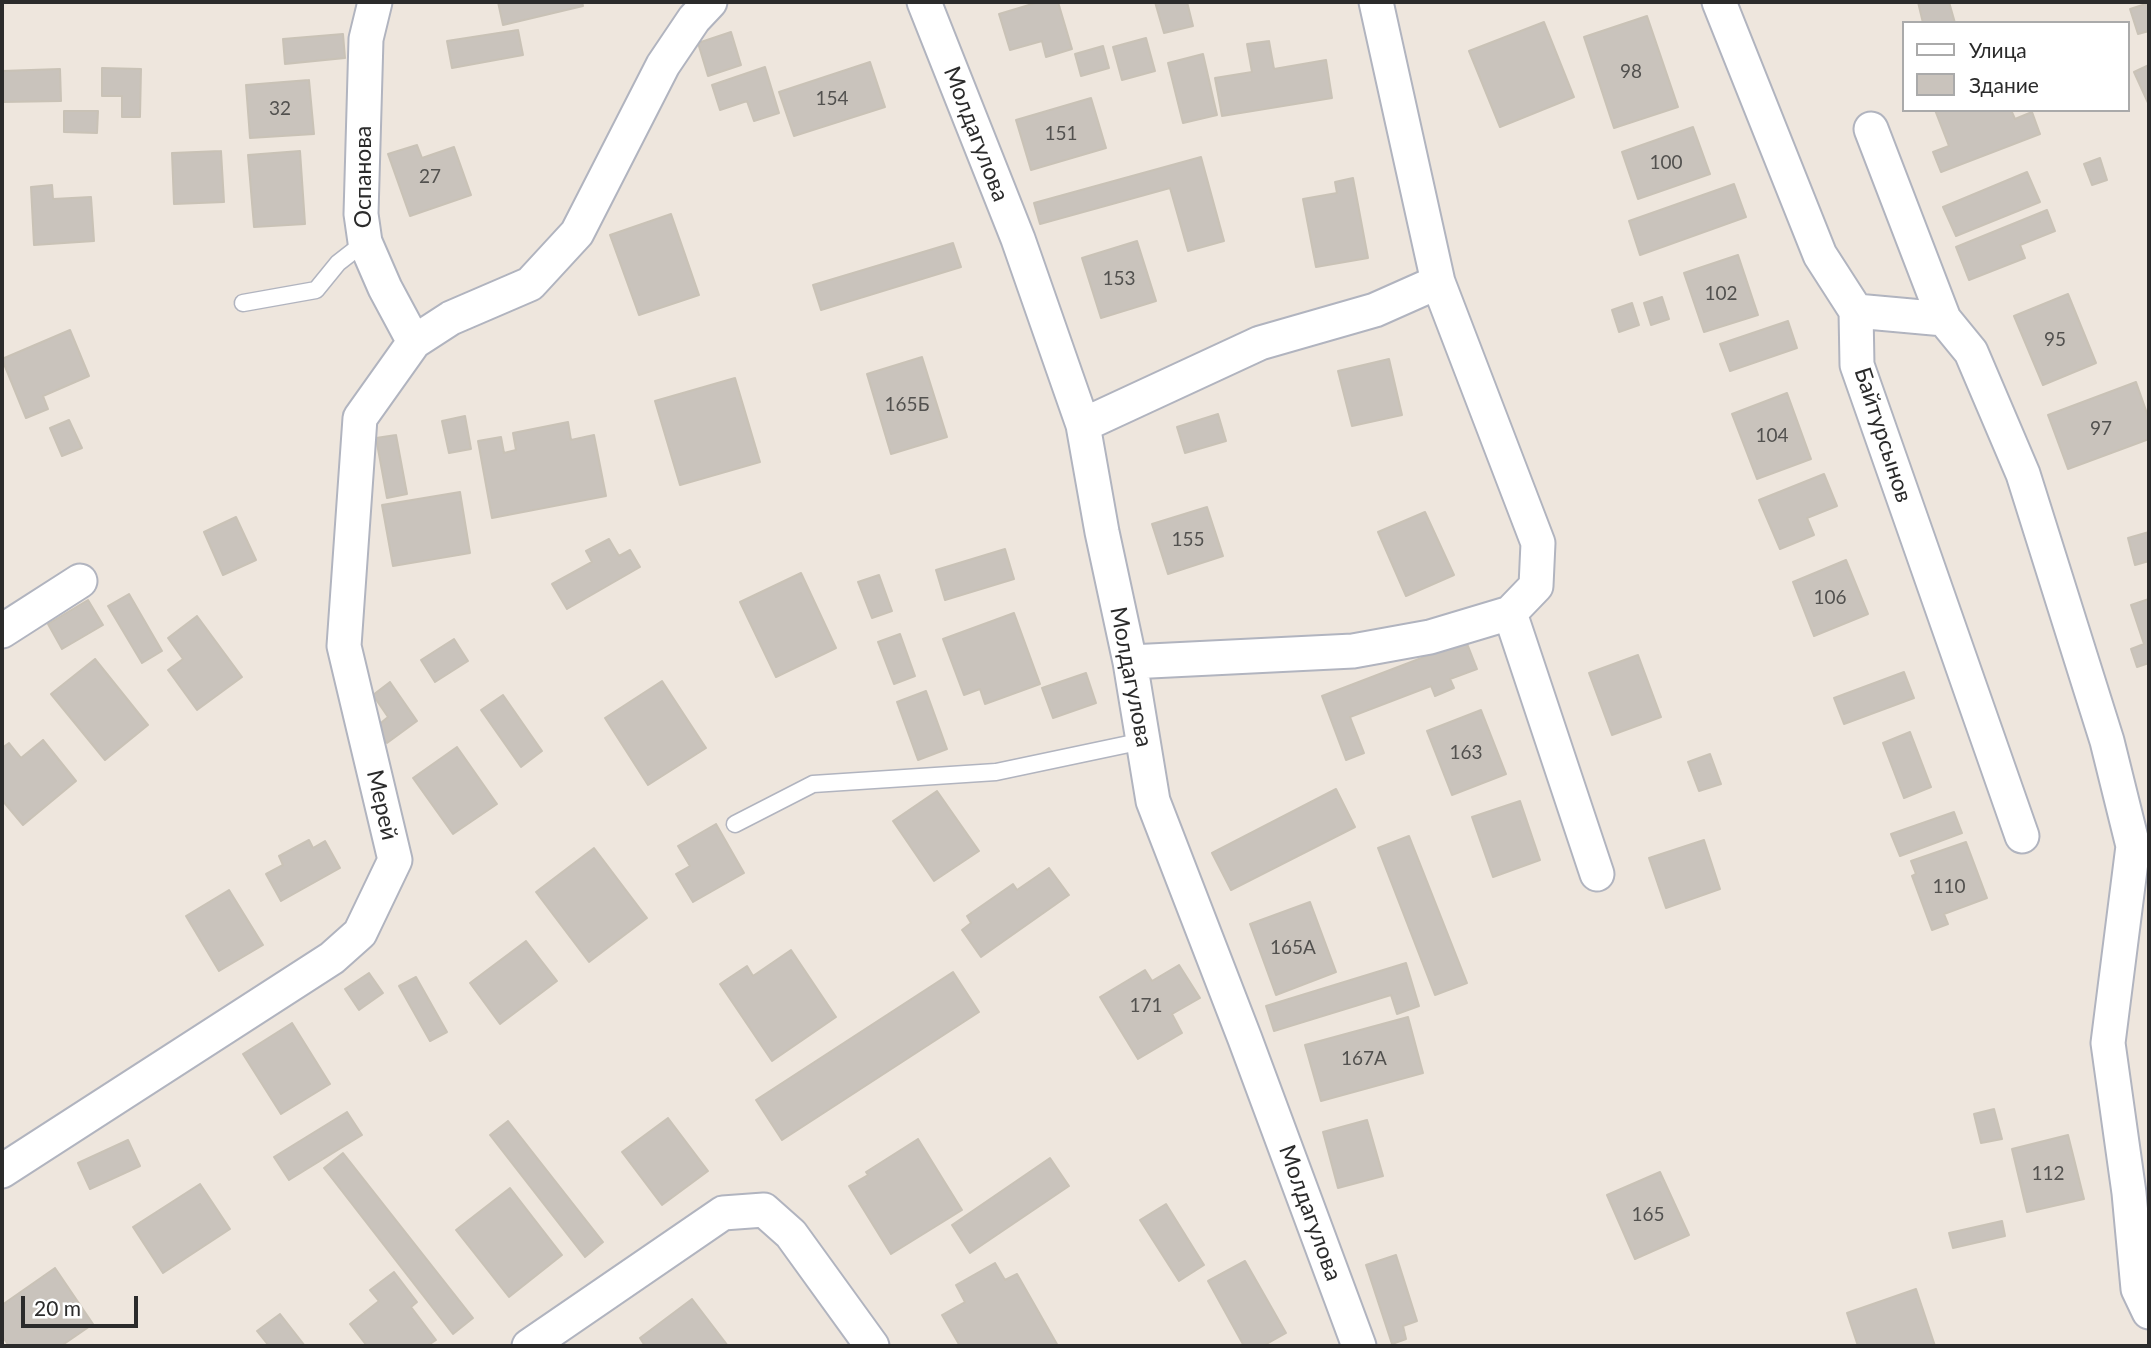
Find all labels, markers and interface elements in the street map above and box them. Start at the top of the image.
legend [1902,21,2130,112]
text: Улица [1969,37,2027,62]
house number: 98 [1620,61,1642,83]
street label: Молдагулова [938,63,1014,205]
text: Здание [1969,72,2039,97]
house number: 154 [815,88,849,110]
house number: 32 [269,98,291,120]
house number: 151 [1044,123,1078,145]
street label: Оспанова [350,126,378,228]
house number: 100 [1649,152,1683,174]
house number: 27 [419,166,441,188]
house number: 153 [1102,268,1136,290]
house number: 102 [1704,283,1738,305]
house number: 95 [2044,329,2066,351]
street label: Байтурсынов [1848,364,1918,506]
house number: 165Б [885,394,929,416]
house number: 97 [2090,418,2112,440]
house number: 104 [1755,425,1789,447]
house number: 155 [1171,529,1205,551]
house number: 106 [1813,587,1847,609]
street label: Молдагулова [1104,604,1158,750]
house number: 163 [1449,742,1483,764]
street label: Мерей [361,767,403,843]
house number: 110 [1932,876,1966,898]
house number: 165А [1270,937,1316,959]
house number: 171 [1129,995,1163,1017]
house number: 167А [1341,1048,1387,1070]
street label: Молдагулова [1273,1141,1347,1285]
house number: 112 [2031,1163,2065,1185]
house number: 165 [1631,1204,1665,1226]
scale bar [24,1282,142,1326]
text: 20 m [34,1295,81,1320]

